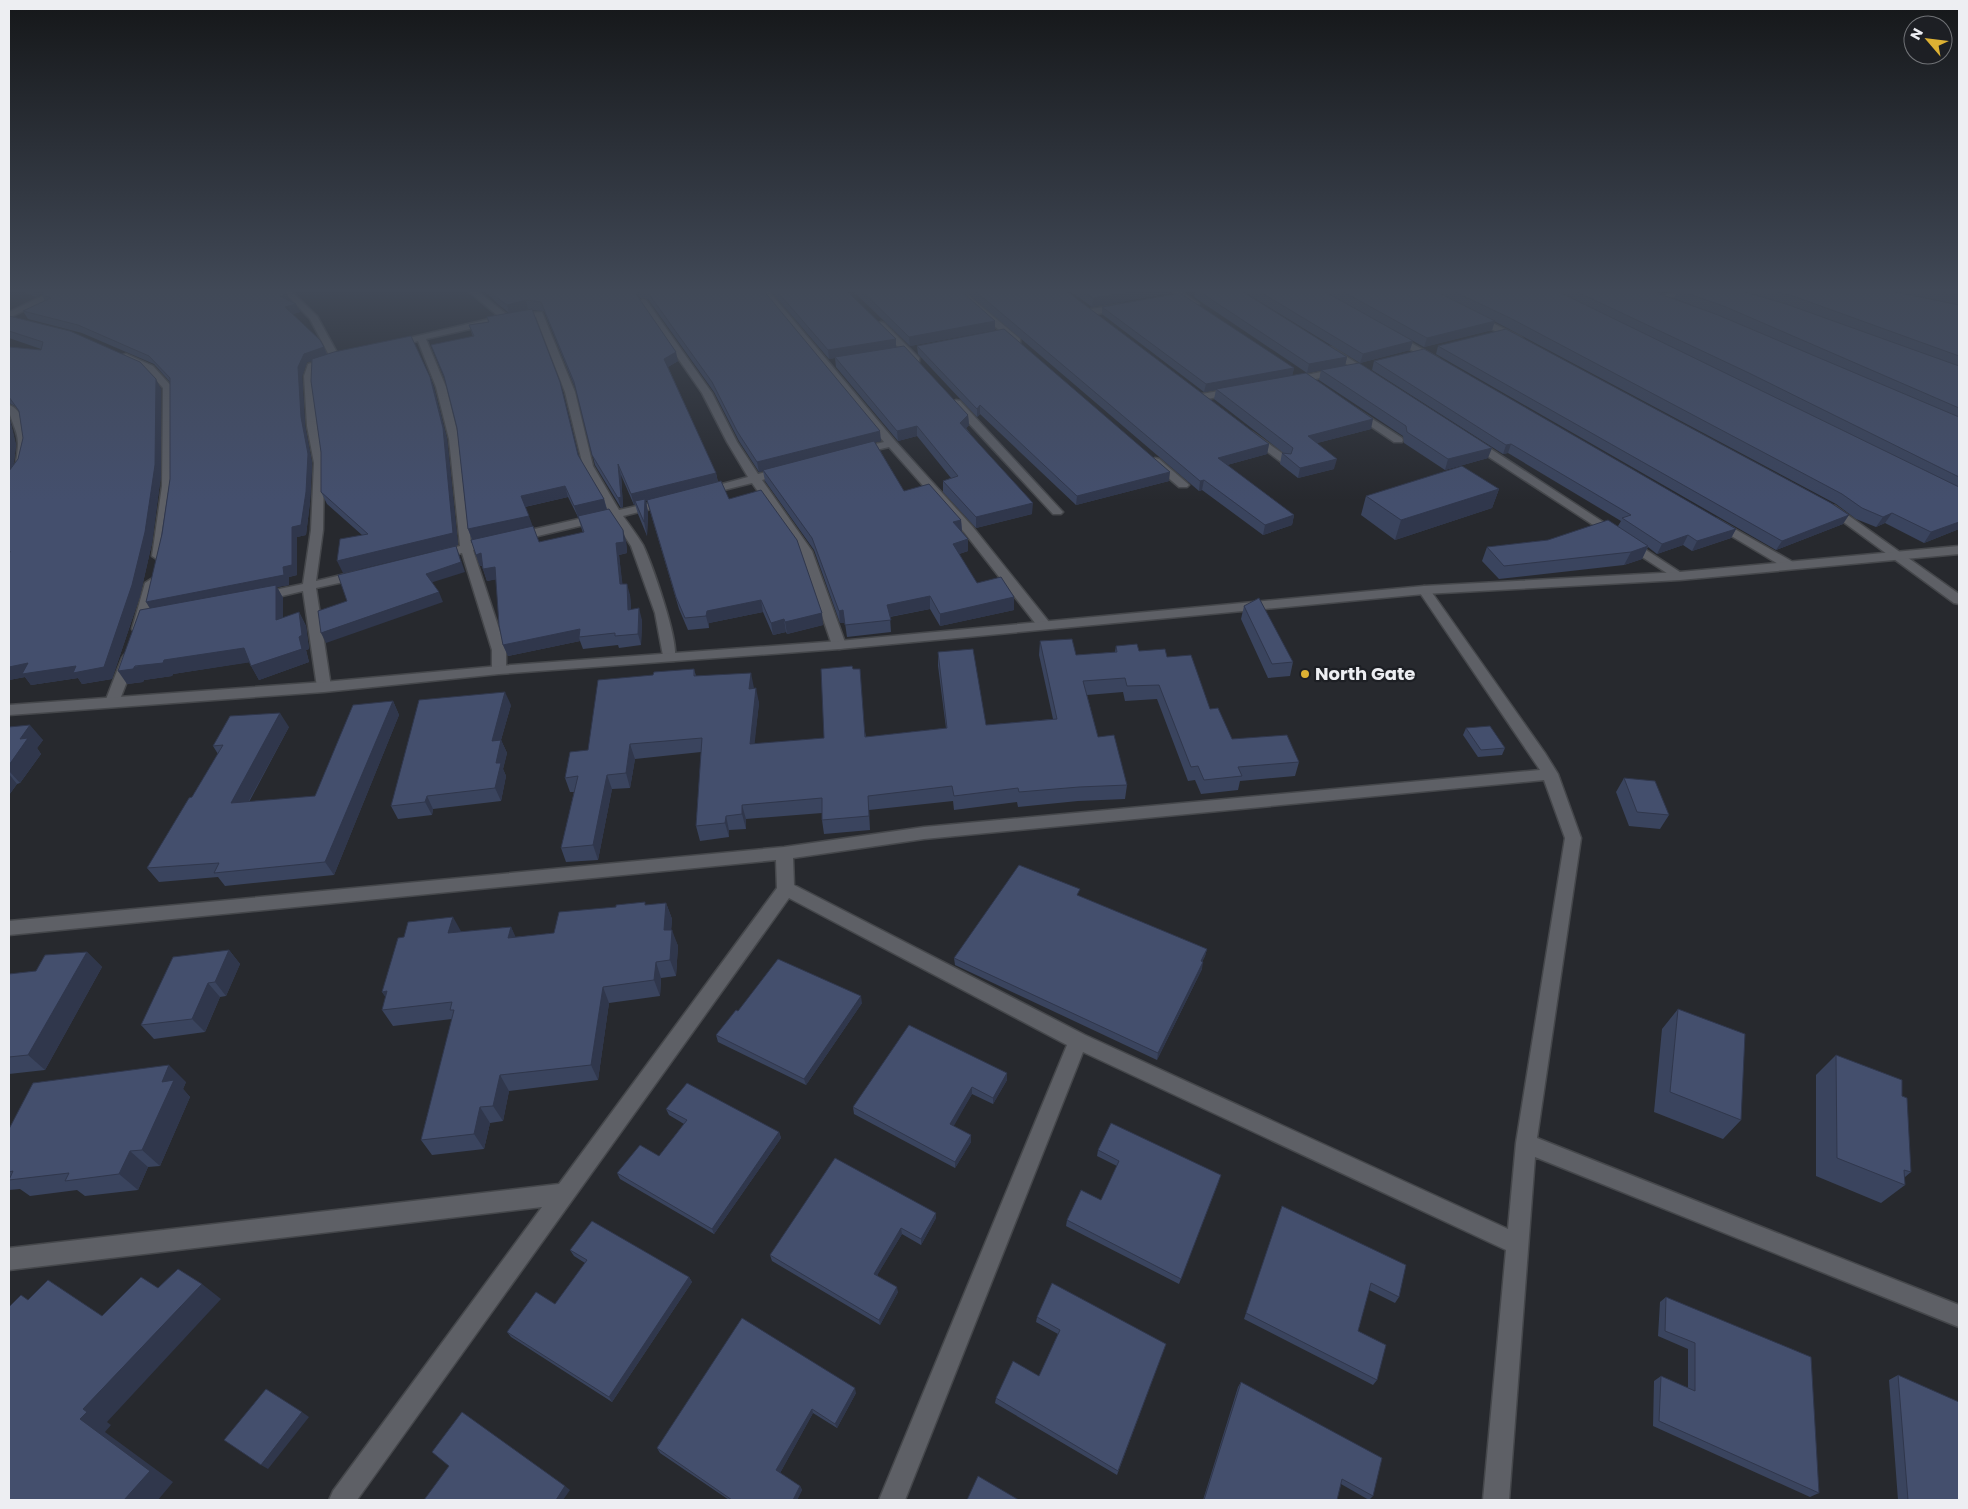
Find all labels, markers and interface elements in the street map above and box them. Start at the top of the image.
north arrow [1903,15,1953,65]
text: N [1905,25,1928,43]
place label: North Gate [1315,661,1415,686]
marker: North Gate [1299,668,1311,680]

